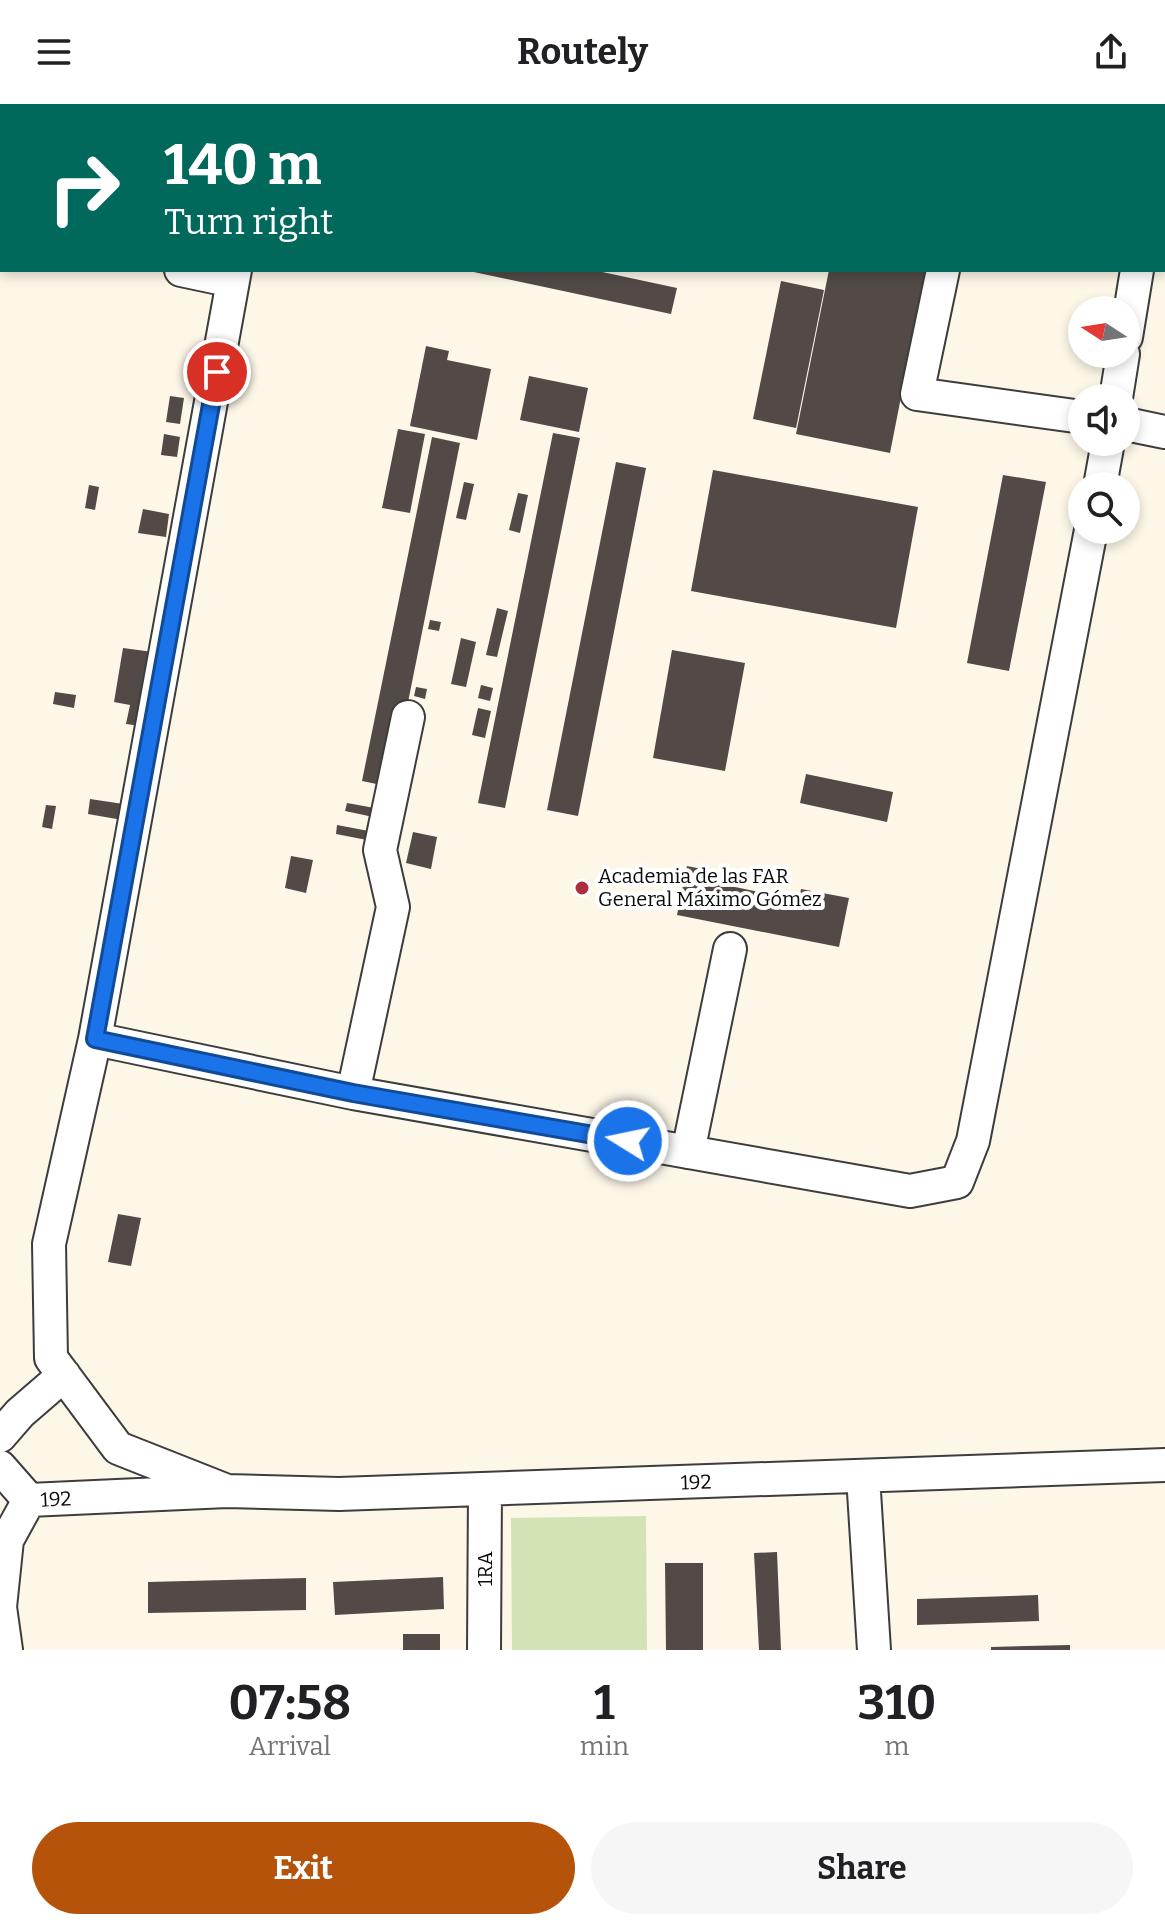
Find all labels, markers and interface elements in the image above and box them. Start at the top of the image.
icon: menu [32,30,76,74]
text: Routely [517,30,648,74]
icon: share [1089,30,1133,74]
text: 140 m [164,132,321,199]
icon: right [32,136,136,240]
text: Turn right [164,200,333,244]
north arrow [1068,296,1140,368]
map controls [1068,296,1140,544]
pin [183,338,251,406]
icon: arrive [195,350,239,394]
button: sound [1068,384,1140,456]
button: search [1068,472,1140,544]
place label: Academia de las FAR General Máximo Gómez [598,864,822,911]
marker: Academia de las FAR General Máximo Gómez [573,879,591,897]
position arrow [586,1099,670,1183]
street label: 192 [680,1469,712,1495]
street label: 192 [40,1486,72,1512]
street label: 1RA [473,1551,497,1587]
text: 07:58 [229,1674,351,1732]
text: 1 [594,1674,615,1732]
text: 310 [857,1674,936,1732]
text: Arrival [249,1731,331,1762]
text: min [580,1731,629,1762]
text: m [885,1731,909,1762]
button: Exit [32,1822,575,1914]
button: Share [591,1822,1133,1914]

